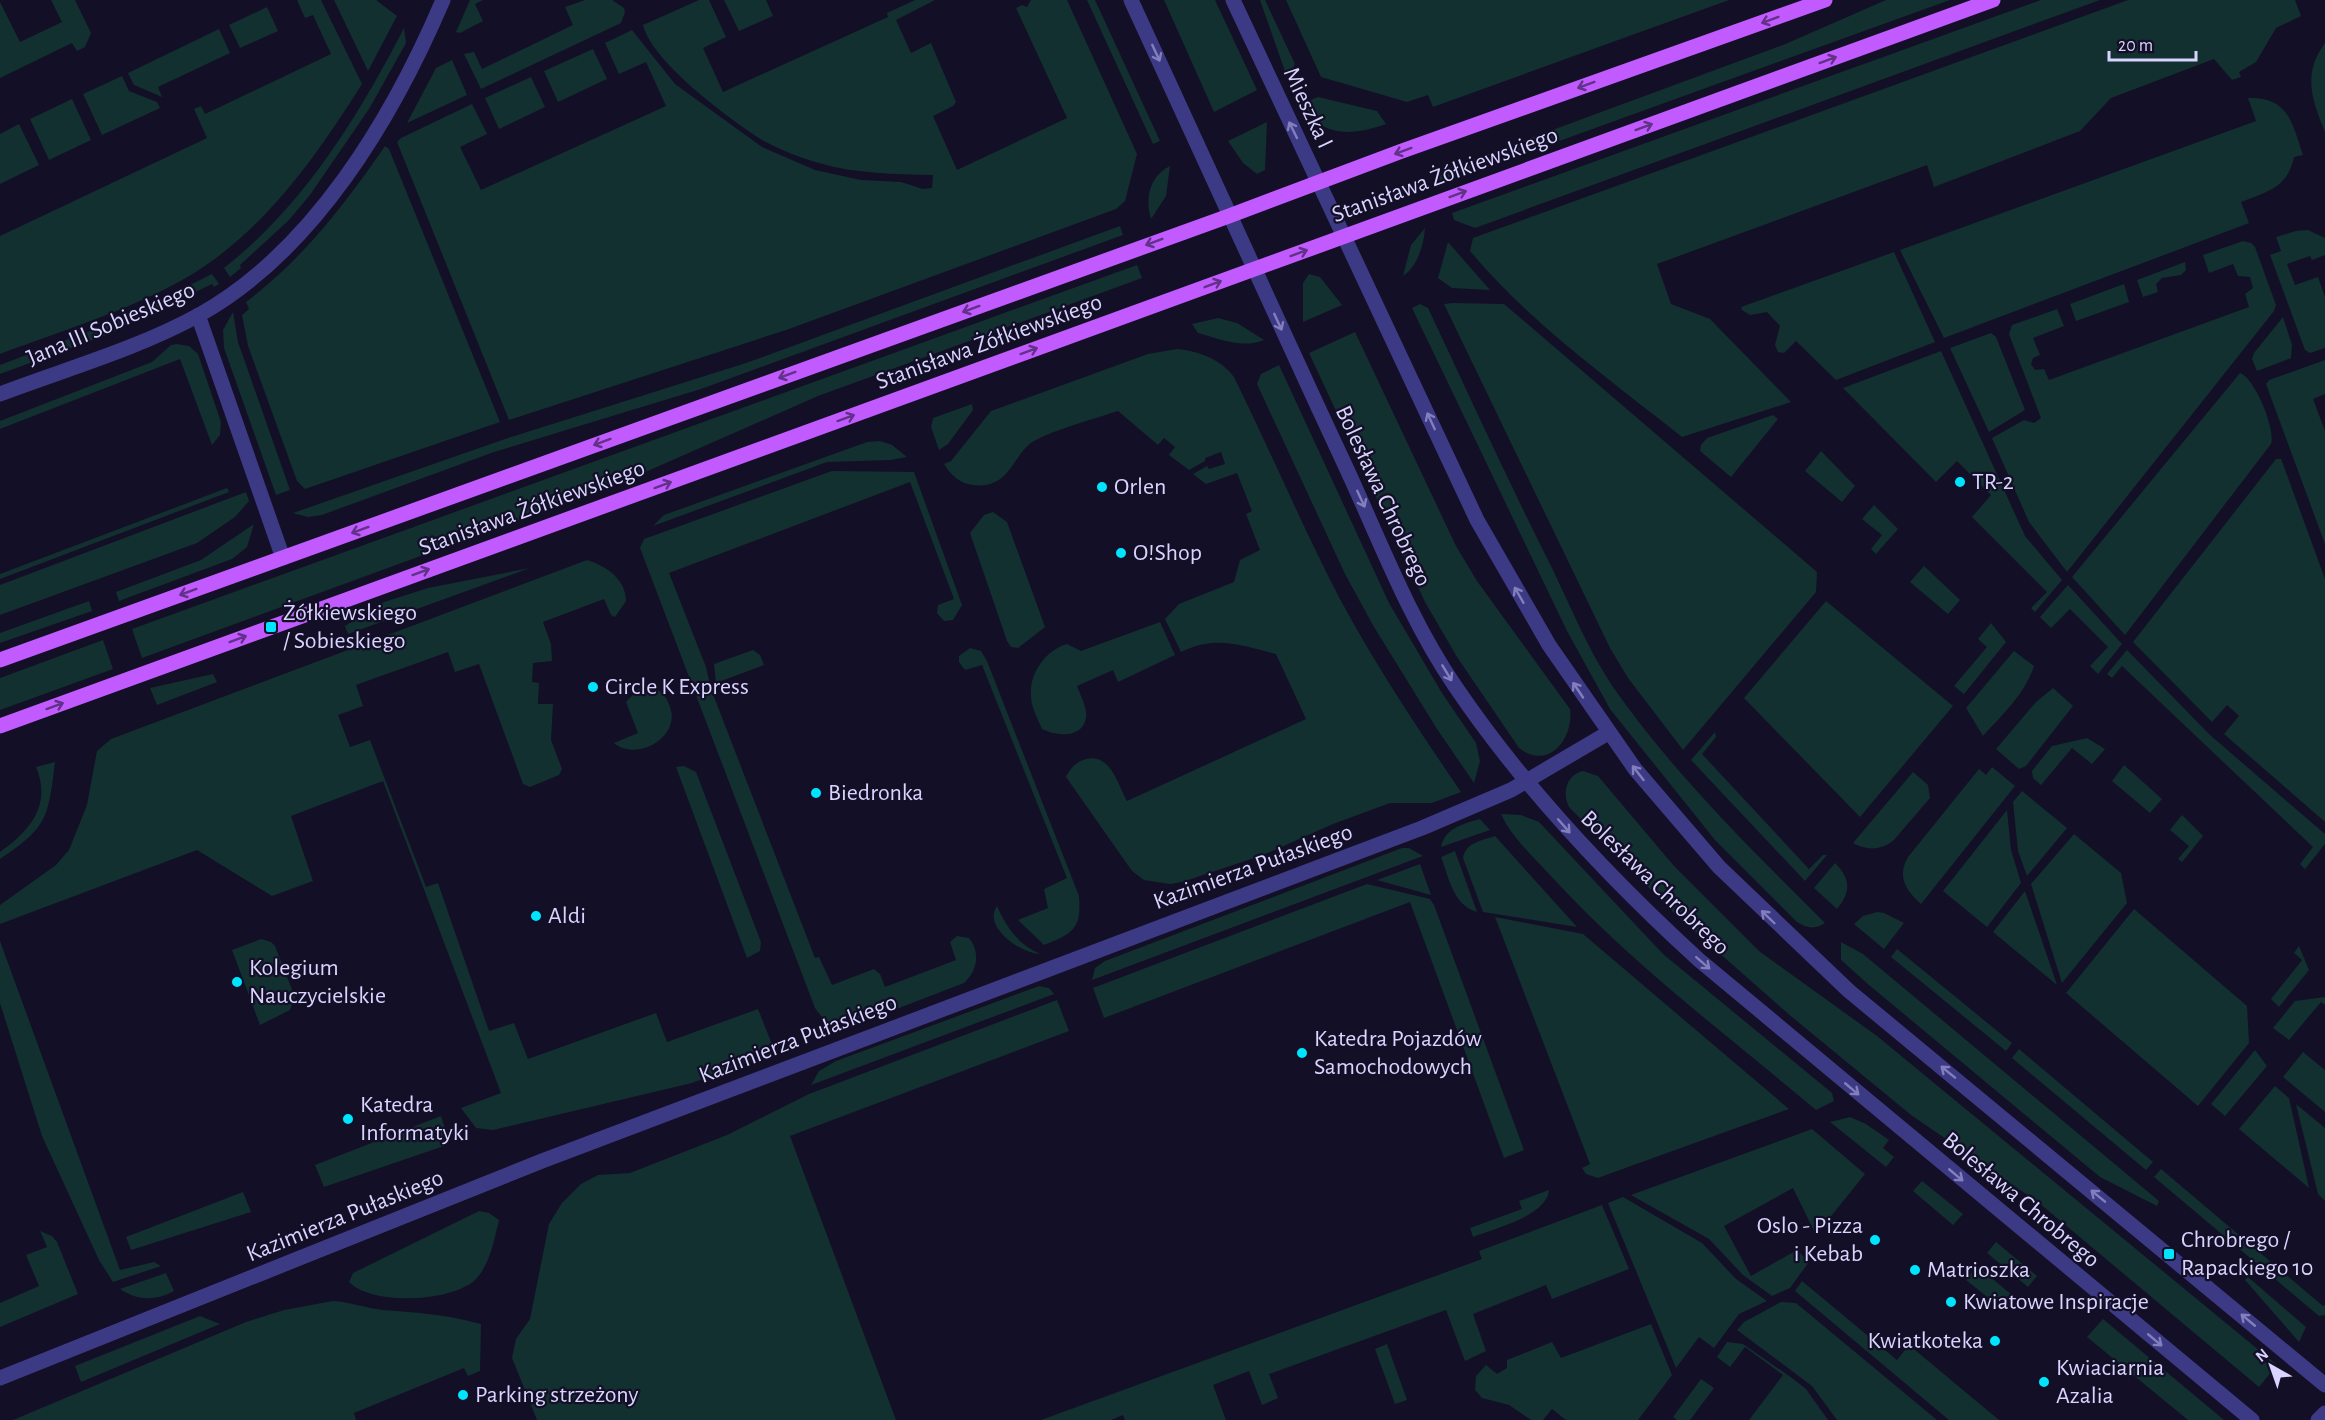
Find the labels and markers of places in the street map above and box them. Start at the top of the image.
place label: TR-2 [1972,470,2014,494]
place label: Orlen [1114,475,1166,499]
marker: TR-2 [1953,475,1967,489]
marker: Orlen [1095,480,1109,494]
place label: O!Shop [1133,541,1202,565]
marker: O!Shop [1114,546,1128,560]
place label: Żółkiewskiego / Sobieskiego [283,600,417,653]
marker: Żółkiewskiego / Sobieskiego [264,620,278,634]
place label: Circle K Express [605,675,749,699]
marker: Circle K Express [586,680,600,694]
place label: Biedronka [828,781,923,805]
marker: Biedronka [809,786,823,800]
place label: Aldi [548,904,586,928]
marker: Aldi [529,909,543,923]
place label: Kolegium Nauczycielskie [249,956,386,1008]
marker: Kolegium Nauczycielskie [230,975,244,989]
place label: Katedra Pojazdów Samochodowych [1314,1027,1482,1079]
marker: Katedra Pojazdów Samochodowych [1295,1046,1309,1060]
place label: Katedra Informatyki [360,1093,469,1145]
marker: Katedra Informatyki [341,1112,355,1126]
place label: Oslo - Pizza i Kebab [1757,1214,1863,1266]
place label: Chrobrego / Rapackiego 10 [2181,1228,2313,1280]
marker: Oslo - Pizza i Kebab [1868,1233,1882,1247]
marker: Chrobrego / Rapackiego 10 [2162,1247,2176,1261]
place label: Matrioszka [1927,1258,2030,1282]
marker: Matrioszka [1908,1263,1922,1277]
place label: Kwiatowe Inspiracje [1963,1290,2149,1314]
marker: Kwiatowe Inspiracje [1944,1295,1958,1309]
place label: Kwiatkoteka [1868,1329,1983,1353]
marker: Kwiatkoteka [1988,1334,2002,1348]
place label: Kwiaciarnia Azalia [2056,1356,2164,1408]
marker: Kwiaciarnia Azalia [2037,1375,2051,1389]
place label: Parking strzeżony [475,1383,638,1407]
marker: Parking strzeżony [456,1388,470,1402]

